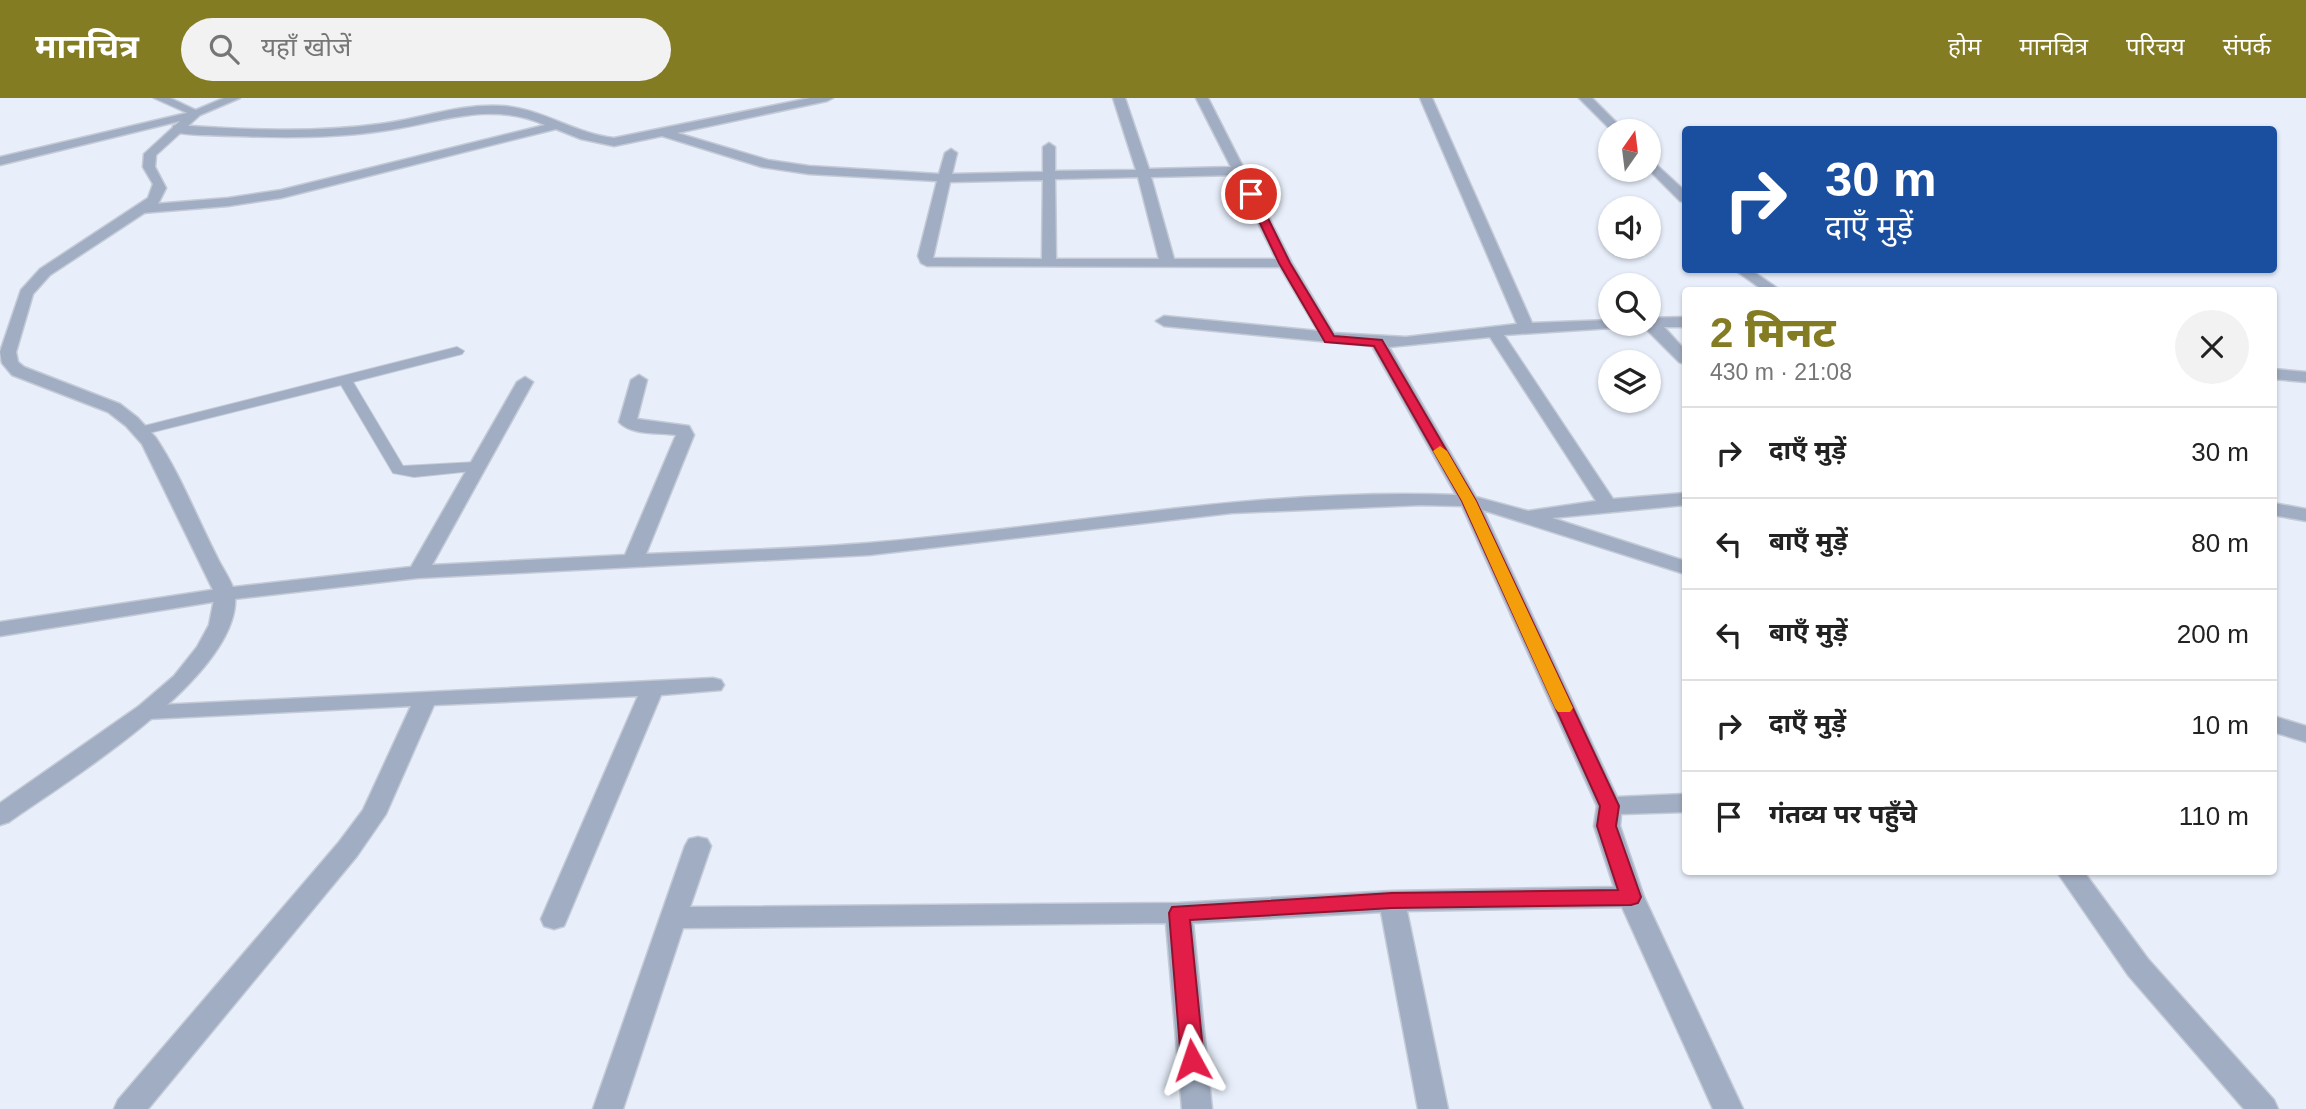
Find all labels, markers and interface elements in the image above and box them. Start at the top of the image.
search box [181,18,671,81]
text: मानचित्र [35,28,139,65]
icon: search [205,30,243,68]
text: यहाँ खोजें [261,32,351,62]
text: होम [1948,33,1981,60]
text: मानचित्र [2019,33,2088,60]
text: परिचय [2126,33,2185,60]
text: संपर्क [2223,33,2271,60]
north arrow [1598,119,1661,182]
map controls [1598,119,1661,413]
text: 30 m [1825,152,1937,206]
icon: right [1710,154,1801,245]
pin [1221,164,1281,224]
icon: arrive [1232,175,1270,213]
button: sound [1598,196,1661,259]
text: दाएँ मुड़ें [1825,209,1913,245]
button: search [1598,273,1661,336]
text: 2 मिनट [1710,309,1835,356]
button: close [2175,310,2249,384]
button: layers [1598,350,1661,413]
text: 430 m · 21:08 [1710,359,1852,385]
icon: right [1710,434,1748,472]
text: दाएँ मुड़ें [1769,435,1846,465]
text: 30 m [2191,437,2249,467]
icon: left [1710,525,1748,563]
text: बाएँ मुड़ें [1769,526,1848,556]
text: 80 m [2191,528,2249,558]
icon: left [1710,616,1748,654]
text: बाएँ मुड़ें [1769,617,1848,647]
text: 200 m [2177,619,2249,649]
icon: right [1710,707,1748,745]
text: दाएँ मुड़ें [1769,708,1846,738]
text: 10 m [2191,710,2249,740]
icon: arrive [1710,798,1748,836]
text: गंतव्य पर पहुँचे [1769,799,1917,829]
text: 110 m [2179,801,2249,831]
position arrow [1155,1023,1229,1097]

